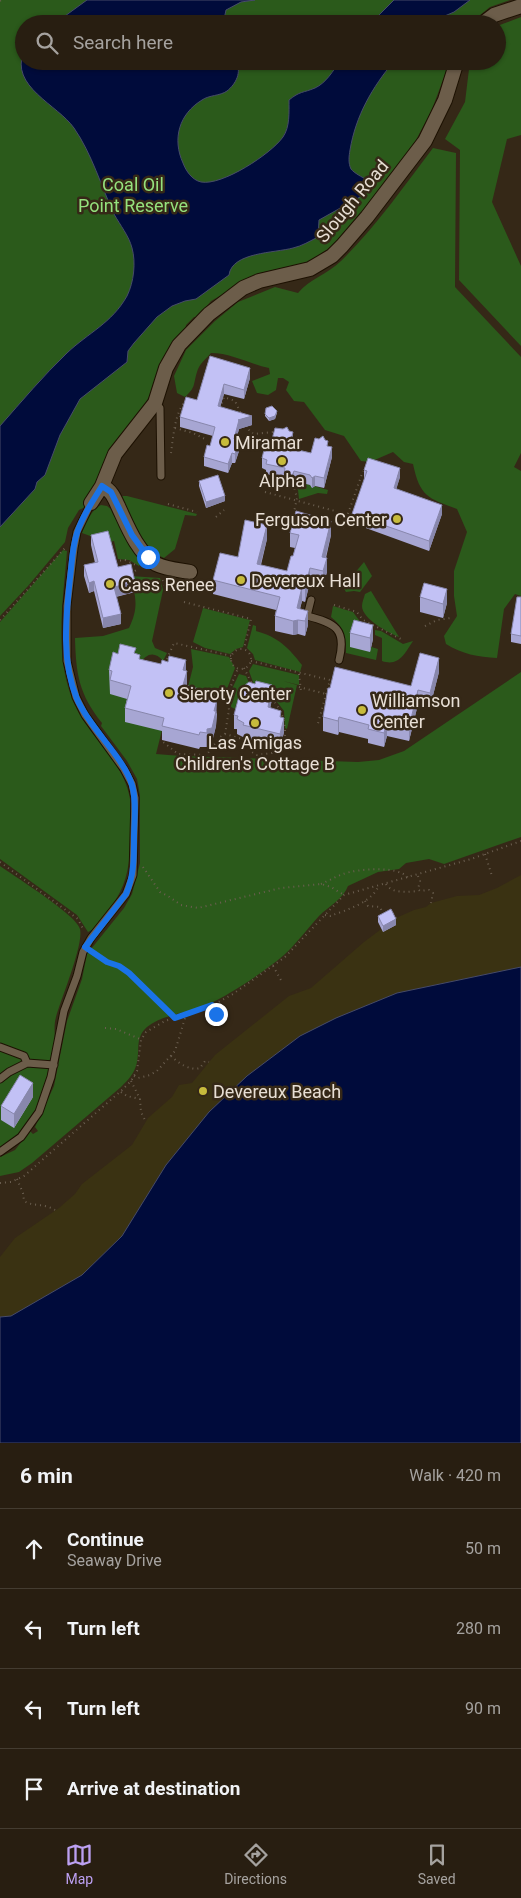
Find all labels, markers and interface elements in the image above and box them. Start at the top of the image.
search box [15,15,506,70]
icon: search [33,29,61,57]
text: Search here [73,31,173,54]
street label: Slough Road [311,156,393,246]
park label: Coal Oil Point Reserve [78,174,188,216]
place label: Miramar [235,432,302,453]
marker: Miramar [219,436,231,448]
marker: Alpha [276,455,288,467]
place label: Alpha [259,470,305,491]
place label: Ferguson Center [255,509,387,530]
marker: Ferguson Center [391,513,403,525]
route start [137,546,160,569]
place label: Devereux Hall [251,570,361,591]
place label: Cass Renee [120,574,214,595]
marker: Devereux Hall [235,574,247,586]
marker: Cass Renee [104,578,116,590]
place label: Sieroty Center [179,683,291,704]
marker: Sieroty Center [163,687,175,699]
place label: Williamson Center [372,690,461,732]
marker: Williamson Center [356,704,368,716]
marker: Las Amigas Children's Cottage B [249,717,261,729]
place label: Las Amigas Children's Cottage B [175,732,335,774]
route end [205,1003,228,1026]
place label: Devereux Beach [213,1081,341,1102]
marker: Devereux Beach [197,1085,209,1097]
text: 6 min [20,1464,73,1488]
text: Walk · 420 m [409,1466,501,1485]
text: Continue [67,1528,144,1551]
icon: ahead [20,1535,48,1563]
text: 50 m [465,1539,501,1558]
text: Seaway Drive [67,1551,162,1570]
icon: left [20,1615,48,1643]
text: Turn left [67,1617,140,1640]
text: 280 m [456,1619,501,1638]
icon: left [20,1695,48,1723]
text: Turn left [67,1697,140,1720]
text: 90 m [465,1699,501,1718]
icon: arrive [20,1775,48,1803]
text: Arrive at destination [67,1777,240,1800]
tab: Map [65,1841,93,1887]
tab: Directions [224,1841,287,1887]
tab: Saved [418,1841,456,1887]

